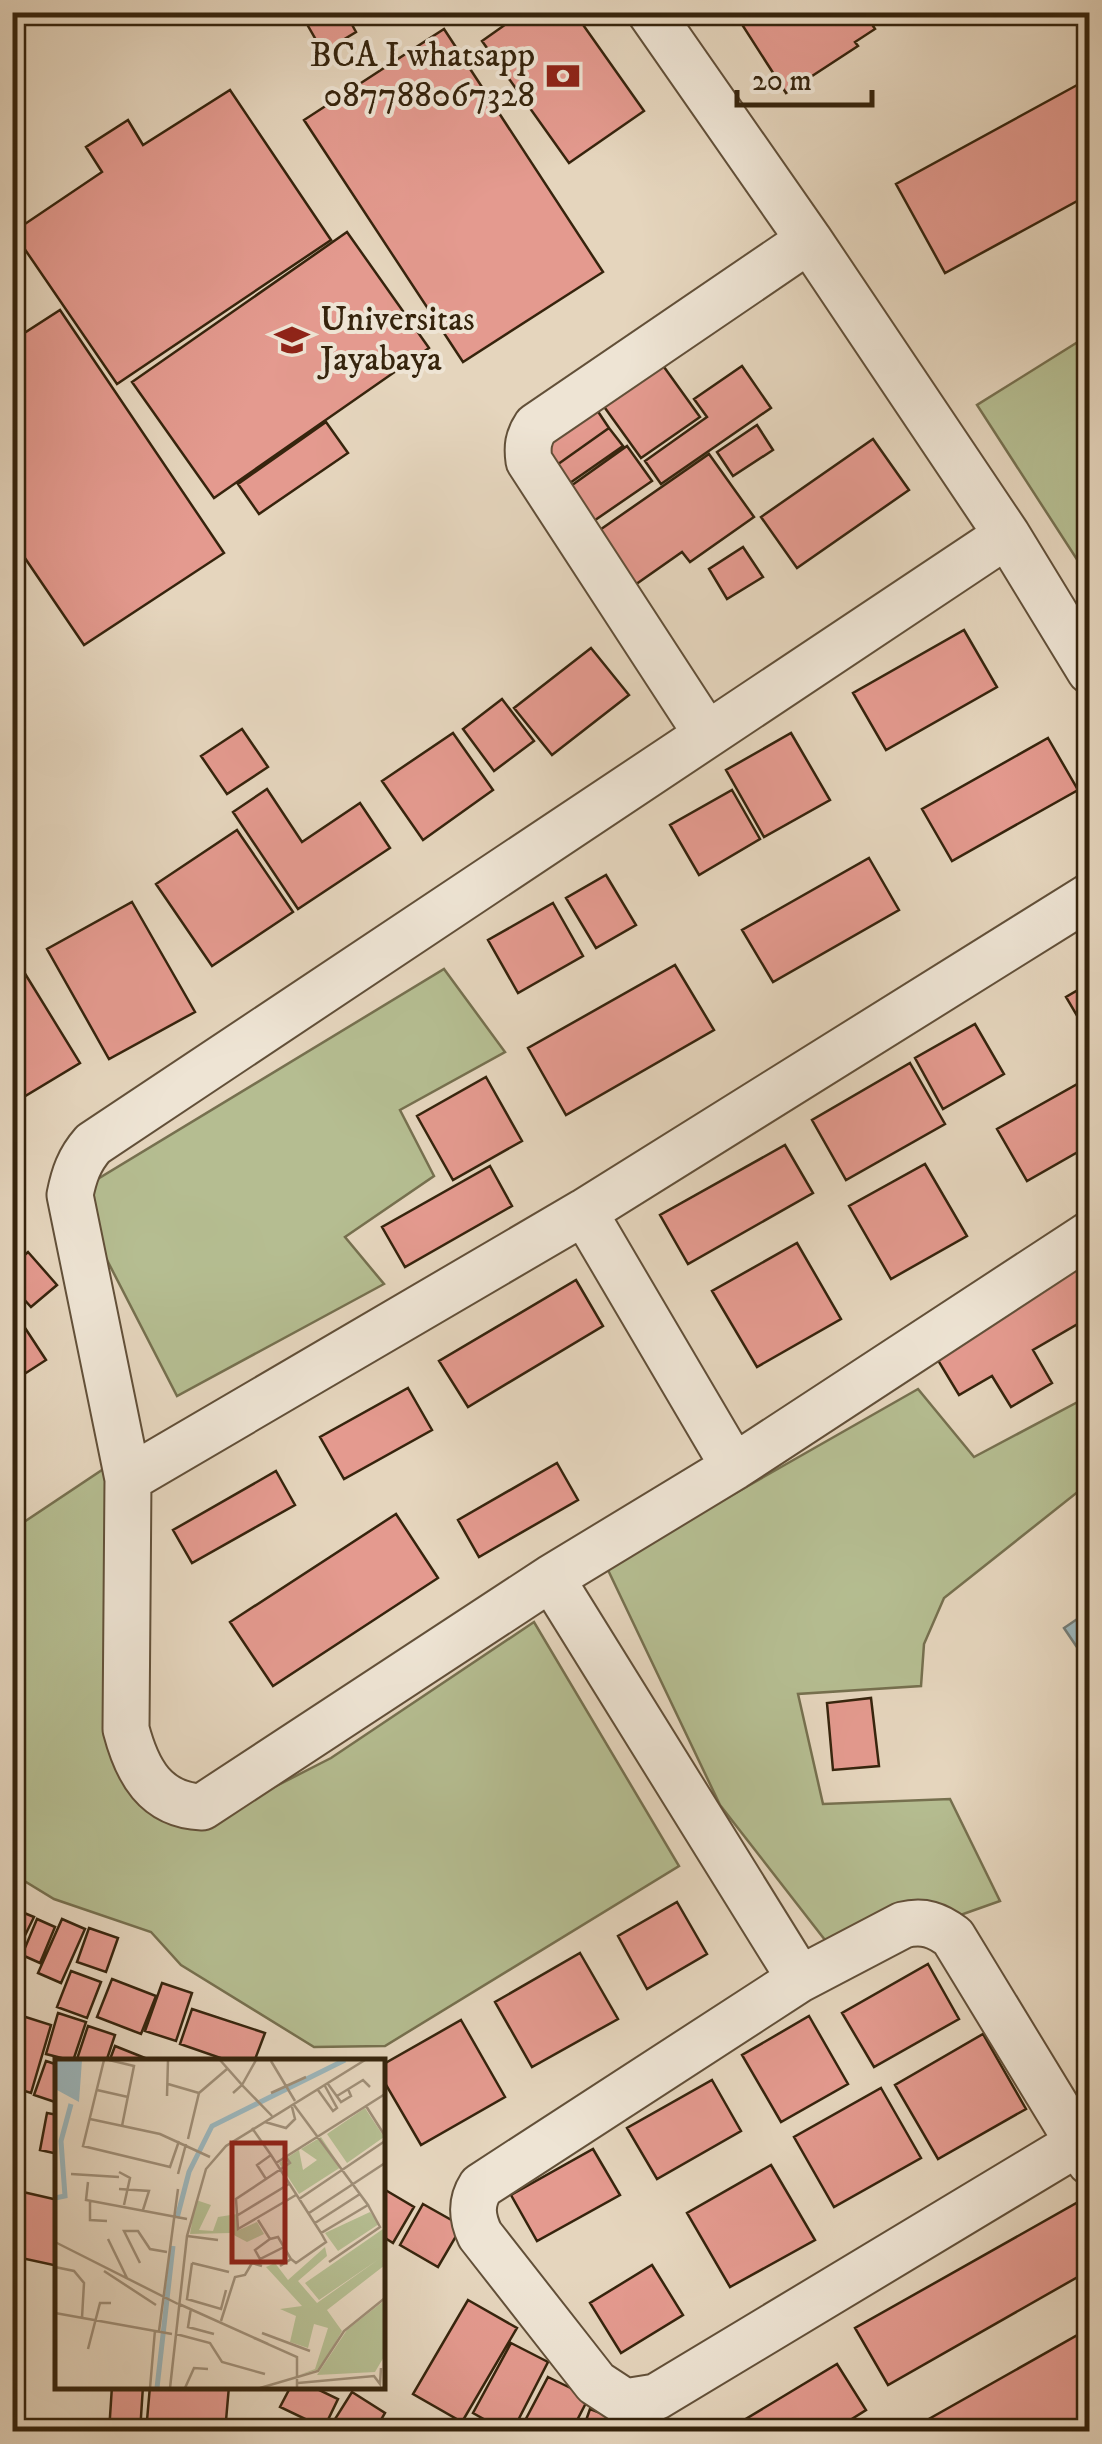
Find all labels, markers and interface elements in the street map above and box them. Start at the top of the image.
place label: BCA I whatsapp 087788067328 [310,34,535,118]
scale bar [737,45,872,107]
bank icon: BCA I whatsapp 087788067328 [544,57,582,95]
text: 20 m [752,63,812,100]
place label: Universitas Jayabaya [317,298,475,382]
school or university icon: Universitas Jayabaya [273,321,311,359]
inset map [55,2059,385,2389]

